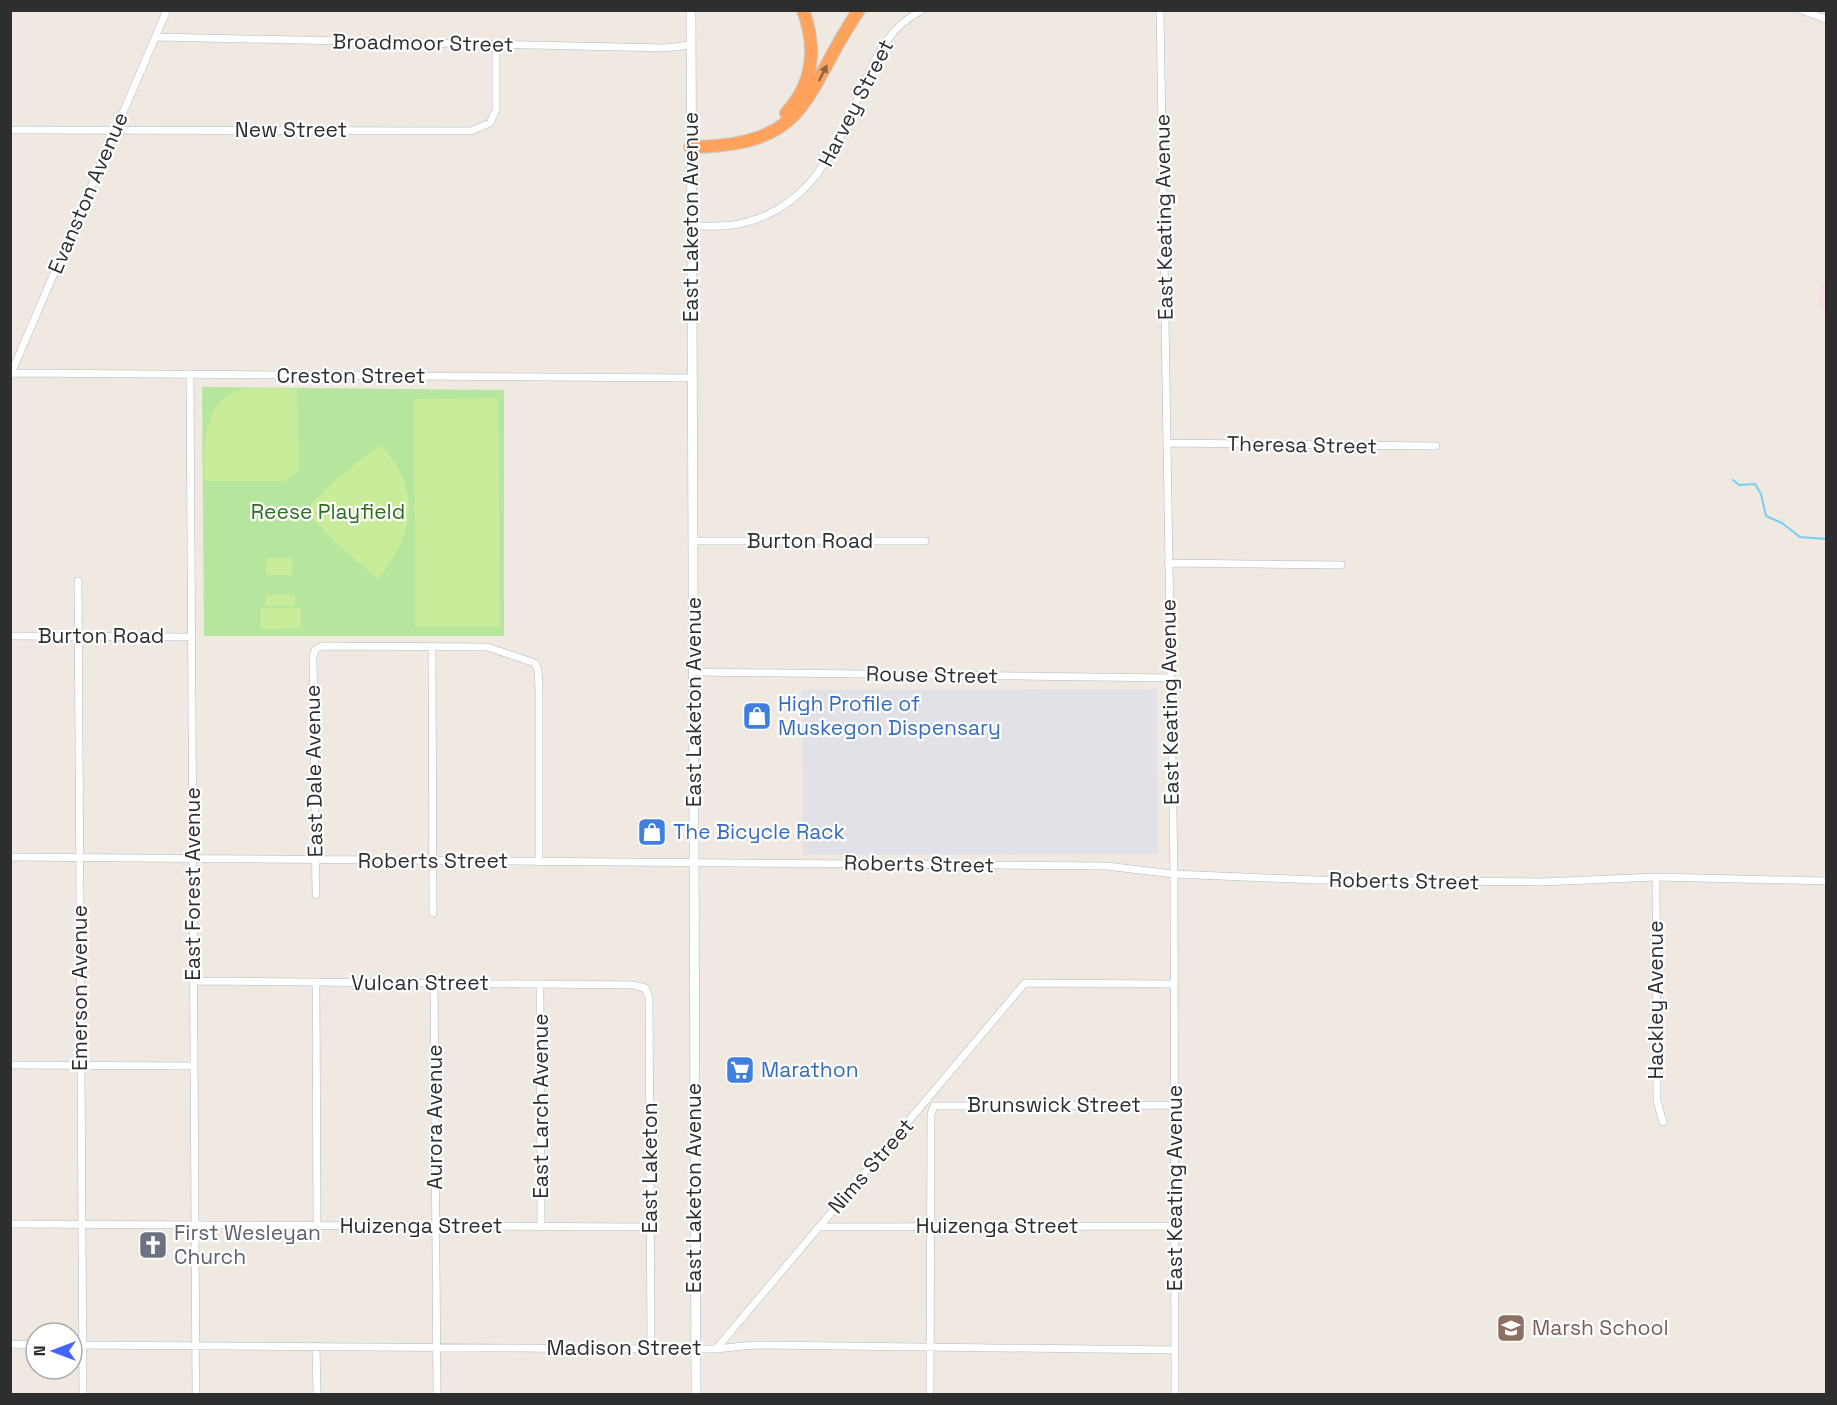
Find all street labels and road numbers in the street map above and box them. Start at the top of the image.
street label: Broadmoor Street [332,27,514,58]
street label: Harvey Street [812,34,899,171]
street label: Evanston Avenue [41,108,134,278]
street label: East Laketon Avenue [677,112,704,322]
street label: East Keating Avenue [1148,114,1179,320]
street label: New Street [235,116,347,143]
street label: Creston Street [277,362,425,389]
street label: Theresa Street [1227,430,1377,459]
street label: Burton Road [747,527,873,554]
street label: East Laketon Avenue [680,597,707,807]
street label: East Keating Avenue [1154,599,1185,805]
street label: Burton Road [38,622,164,649]
street label: Rouse Street [866,660,998,689]
street label: East Dale Avenue [298,685,329,858]
street label: East Forest Avenue [179,787,206,981]
street label: Roberts Street [358,847,508,874]
street label: Roberts Street [844,849,994,878]
street label: Roberts Street [1329,866,1479,895]
street label: Emerson Avenue [66,905,93,1071]
street label: Hackley Avenue [1642,920,1669,1080]
street label: Vulcan Street [351,969,489,996]
street label: East Larch Avenue [527,1013,554,1199]
street label: Aurora Avenue [421,1044,448,1190]
street label: East Laketon Avenue [680,1083,707,1293]
street label: East Keating Avenue [1161,1085,1188,1291]
street label: Brunswick Street [967,1091,1141,1118]
street label: East Laketon [636,1102,663,1234]
street label: Nims Street [822,1112,919,1219]
street label: Huizenga Street [340,1212,502,1239]
street label: Huizenga Street [916,1212,1078,1239]
street label: Madison Street [546,1334,702,1361]

